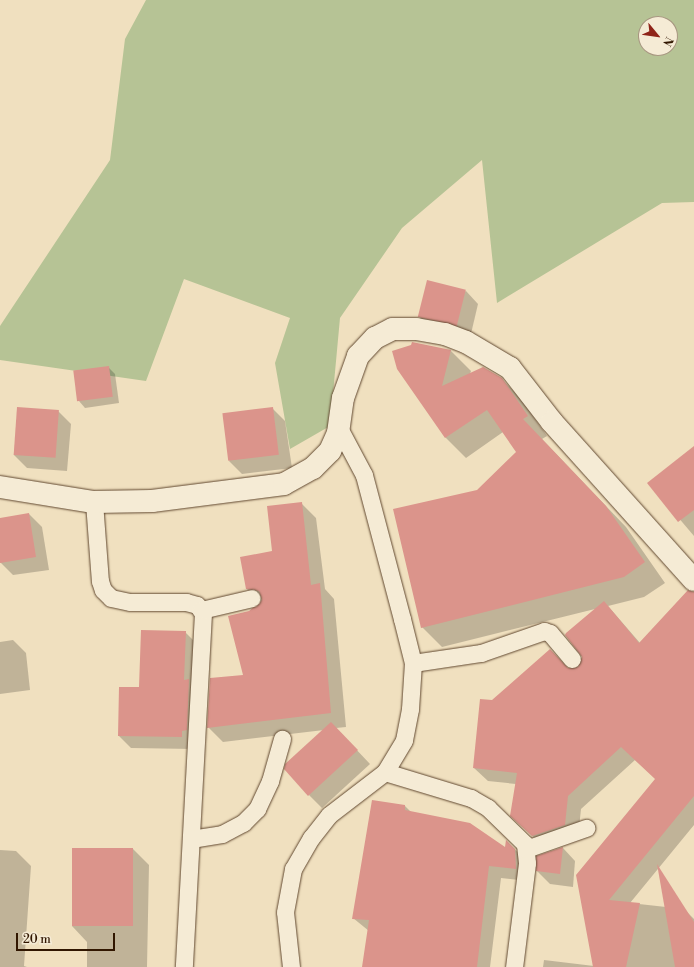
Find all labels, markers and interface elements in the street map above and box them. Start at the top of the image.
north arrow [638,16,678,56]
text: N [659,34,676,49]
scale bar [18,925,117,951]
text: 20 m [23,932,51,947]

